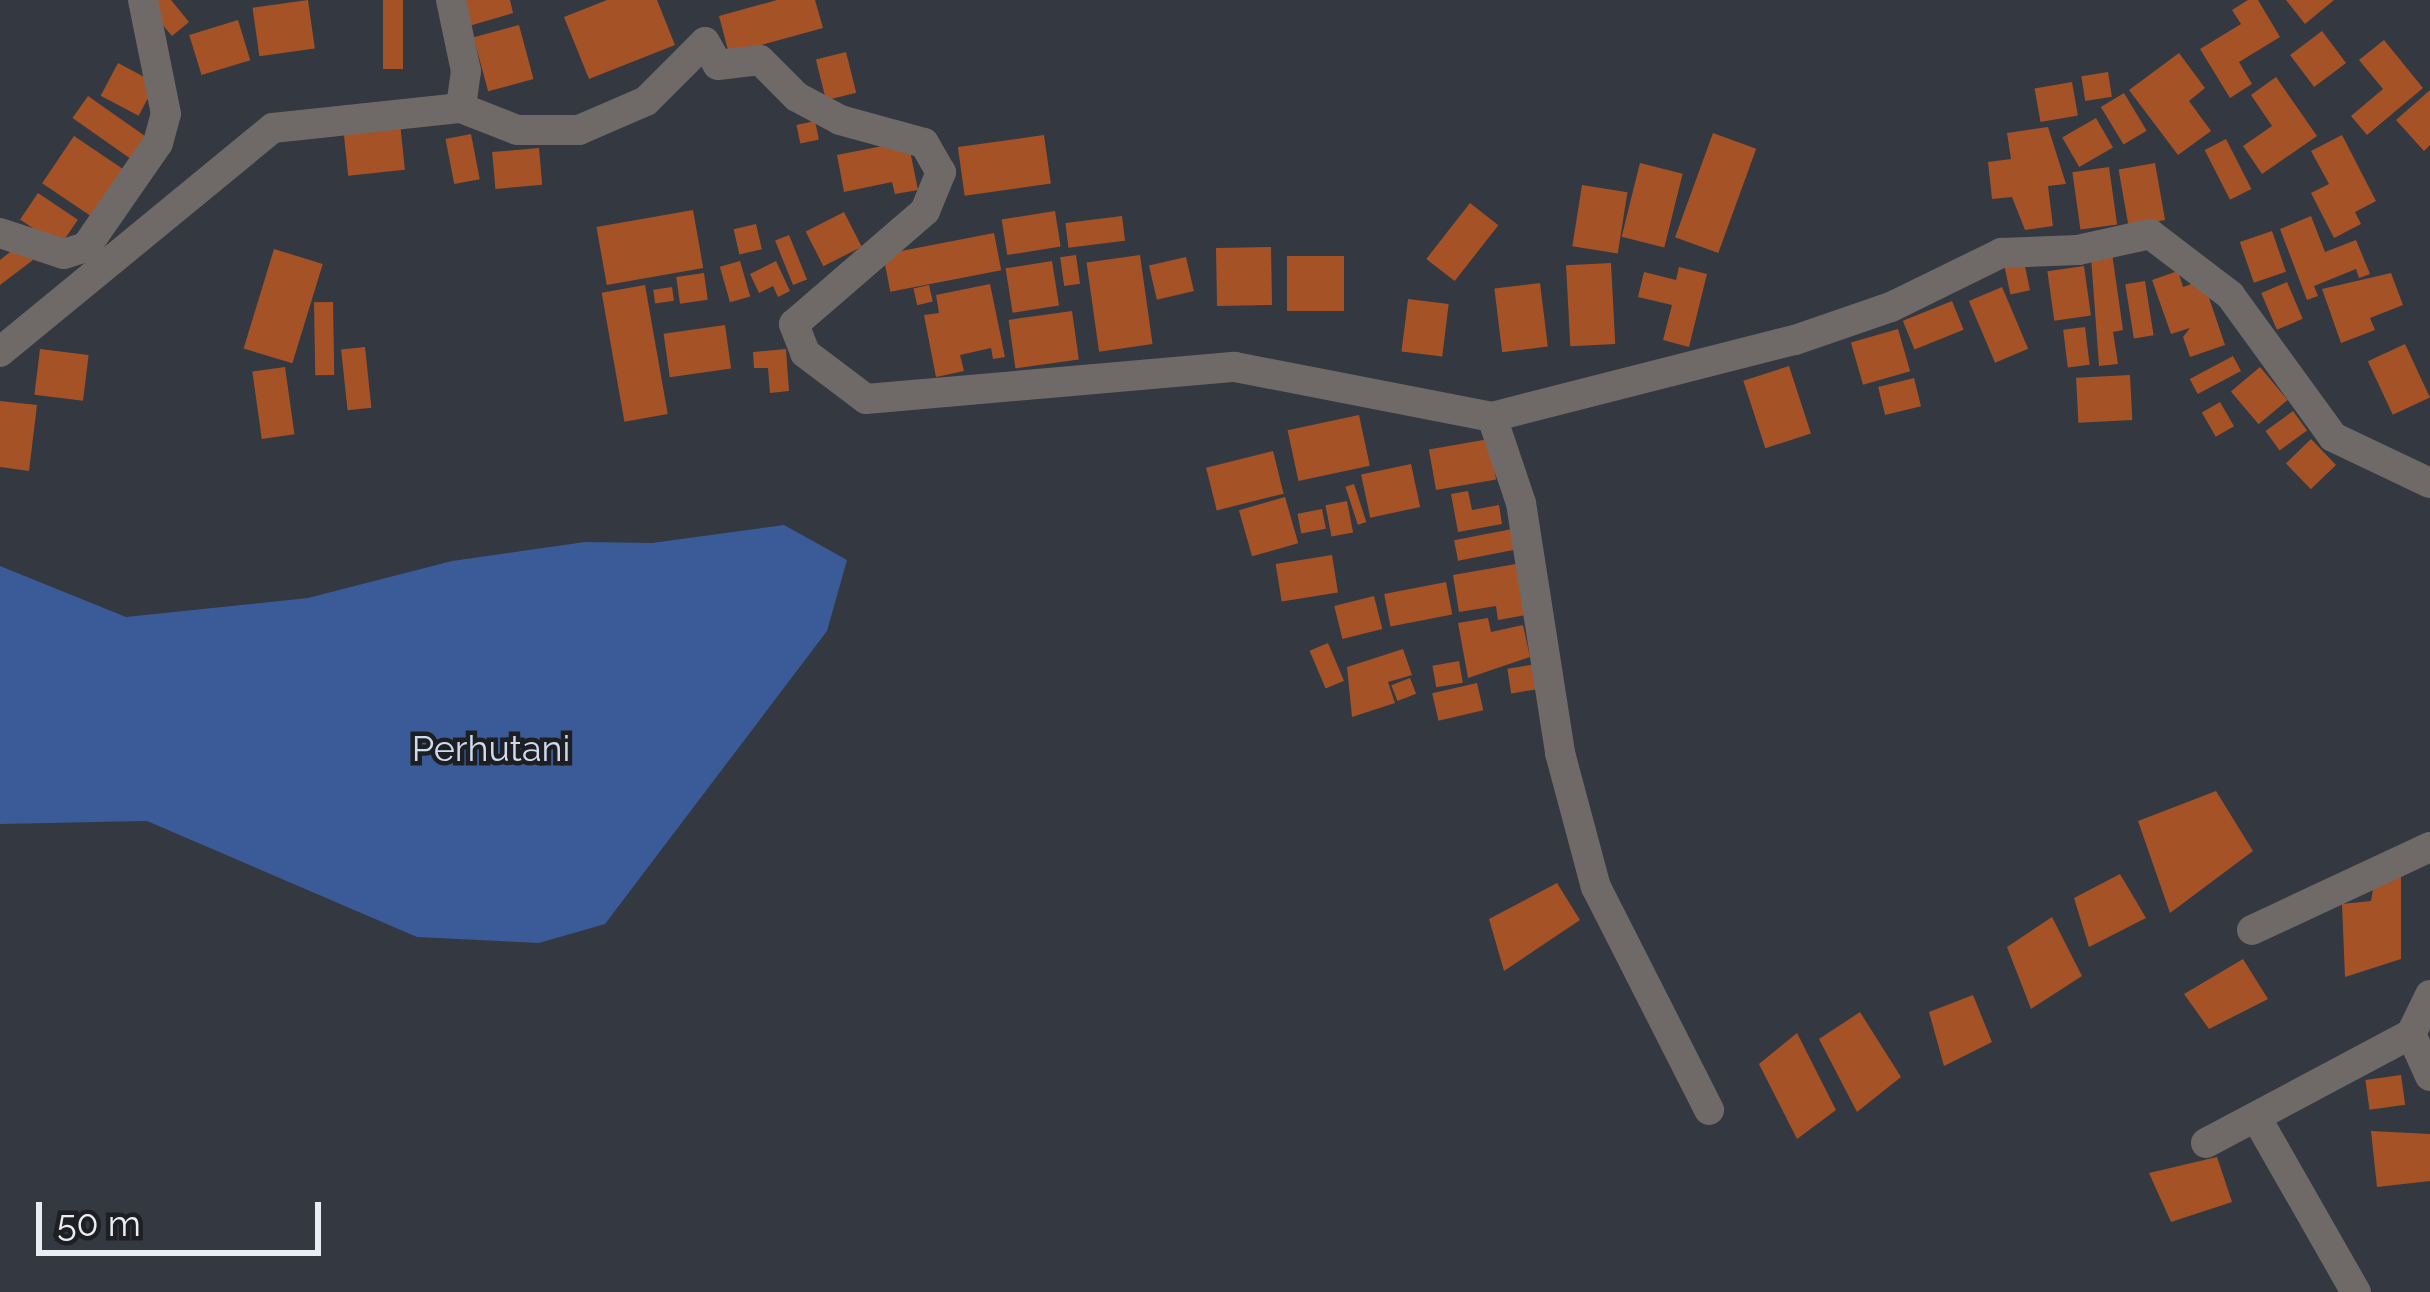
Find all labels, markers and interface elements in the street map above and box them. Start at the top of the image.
park label: Perhutani [412,727,570,771]
scale bar [42,1178,327,1252]
text: 50 m [57,1202,141,1244]

